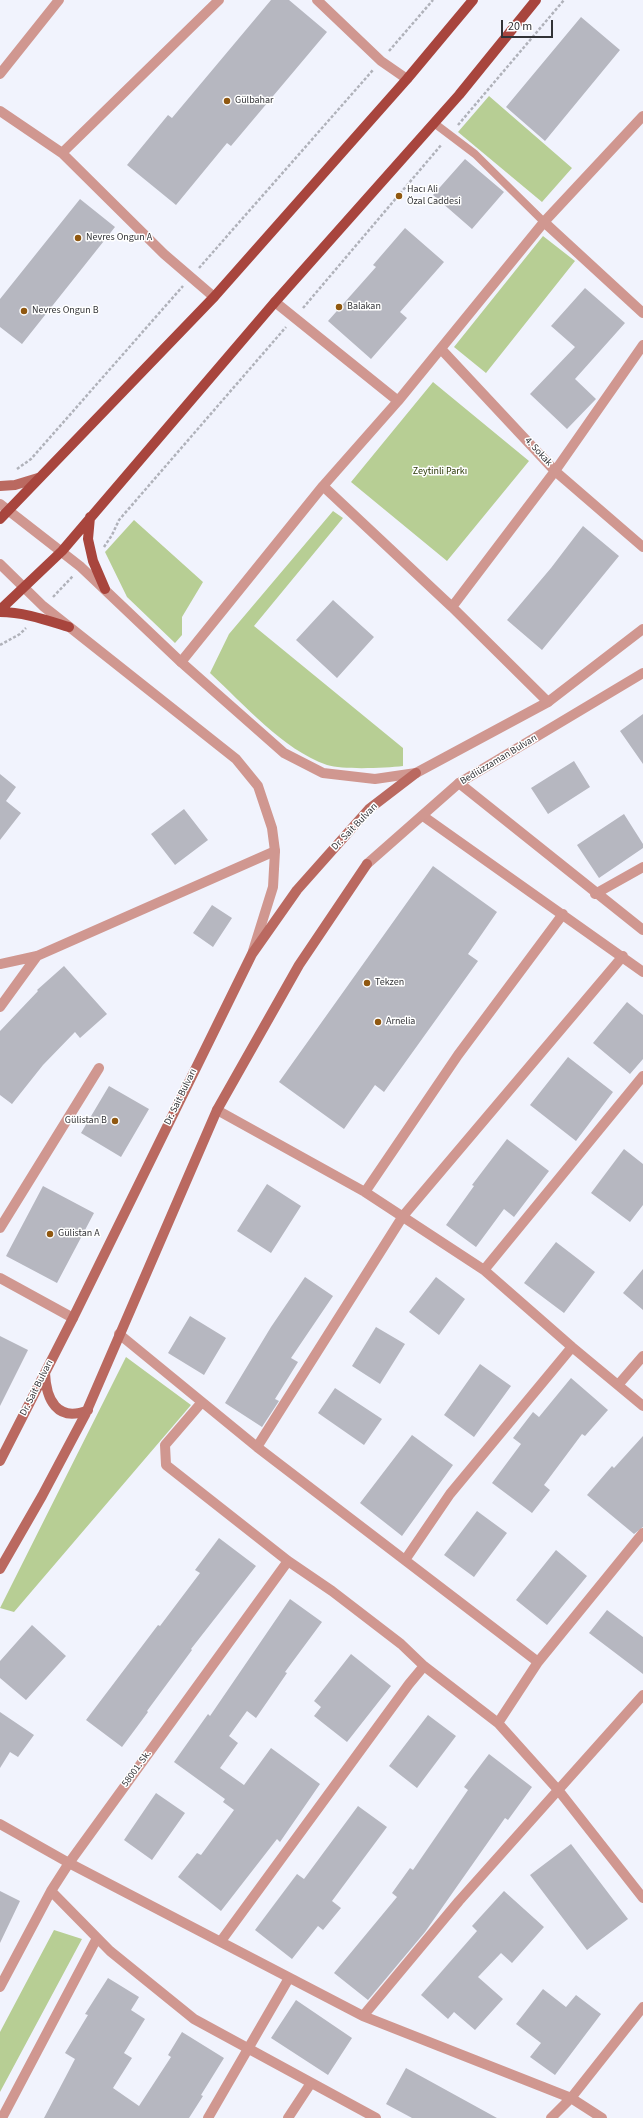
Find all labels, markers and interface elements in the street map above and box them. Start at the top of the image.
scale bar [503,12,555,38]
text: 20 m [508,18,532,35]
place label: Gülbahar [235,95,274,107]
marker: Gülbahar [222,96,232,106]
place label: Hacı Ali Özal Caddesi [407,184,461,208]
marker: Hacı Ali Özal Caddesi [394,191,404,201]
place label: Nevres Ongun A [86,232,152,244]
marker: Nevres Ongun A [73,233,83,243]
place label: Balakan [347,301,381,313]
marker: Balakan [334,302,344,312]
place label: Nevres Ongun B [32,305,99,317]
marker: Nevres Ongun B [19,306,29,316]
street label: 4. Sokak [522,435,554,469]
park label: Zeytinli Parkı [413,466,467,478]
street label: Bediüzzaman Bulvarı [458,732,540,788]
street label: Dr. Sait Bulvarı [329,801,381,853]
place label: Tekzen [375,977,404,989]
marker: Tekzen [362,978,372,988]
place label: Arnelia [386,1016,415,1028]
marker: Arnelia [373,1017,383,1027]
street label: Dr. Sait Bulvarı [162,1067,200,1127]
place label: Gülistan B [65,1115,107,1127]
marker: Gülistan B [110,1116,120,1126]
place label: Gülistan A [58,1228,100,1240]
marker: Gülistan A [45,1229,55,1239]
street label: Dr. Sait Bulvarı [18,1358,56,1418]
street label: 58001. Sk. [120,1748,154,1790]

